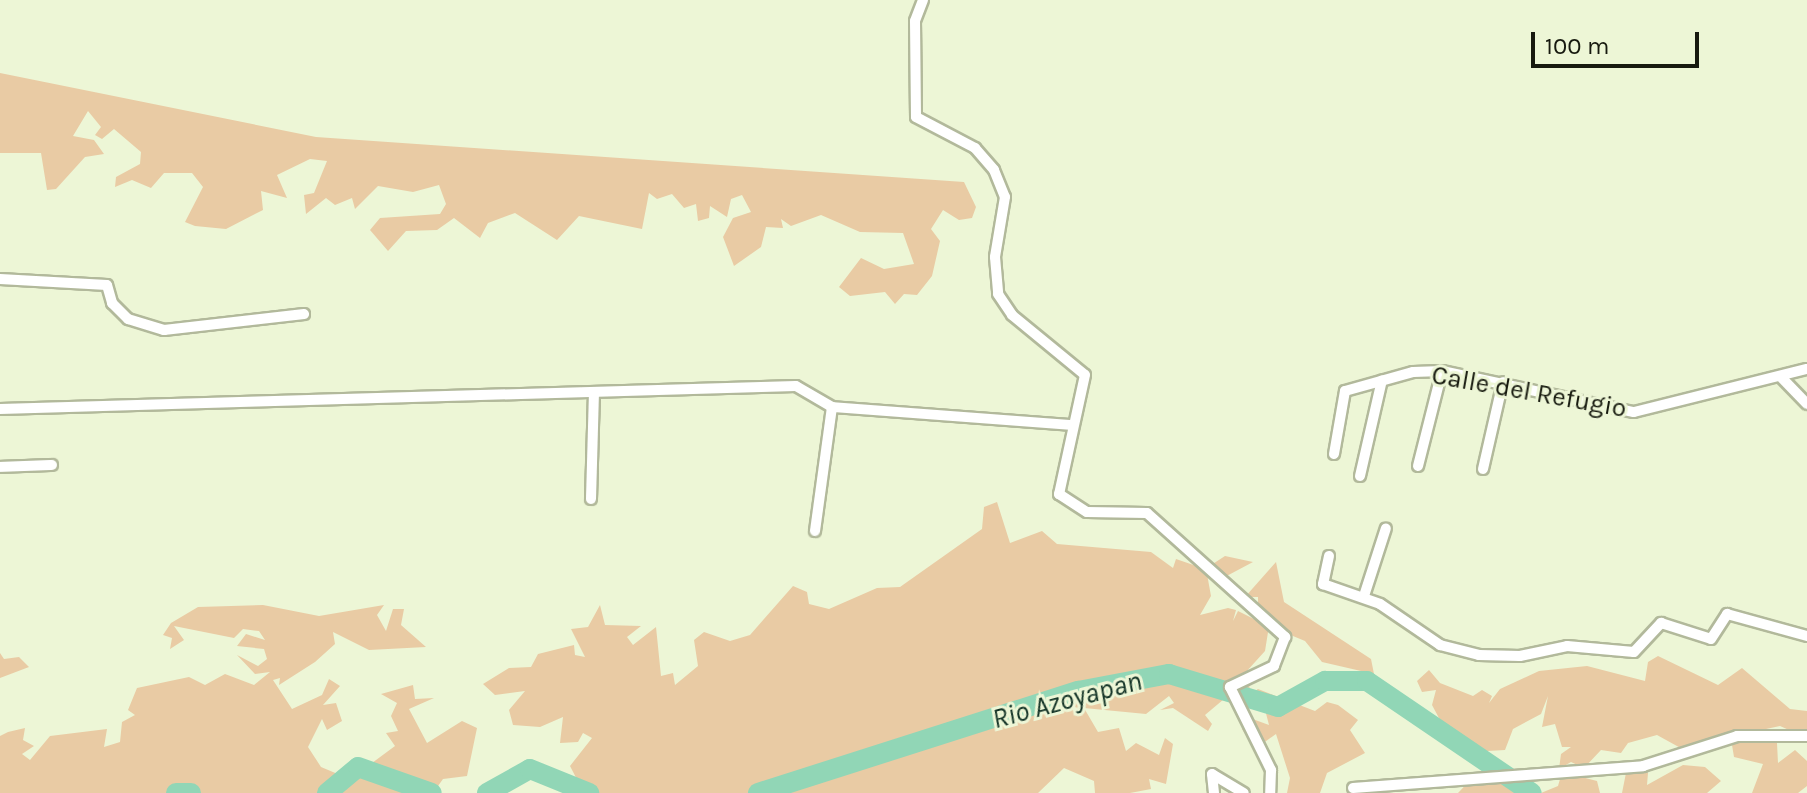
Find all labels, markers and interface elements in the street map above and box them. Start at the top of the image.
scale bar [1535,16,1703,66]
text: 100 m [1545,32,1610,60]
street label: Calle del Refugio [1429,360,1629,424]
water label: Rio Azoyapan [989,664,1145,736]

